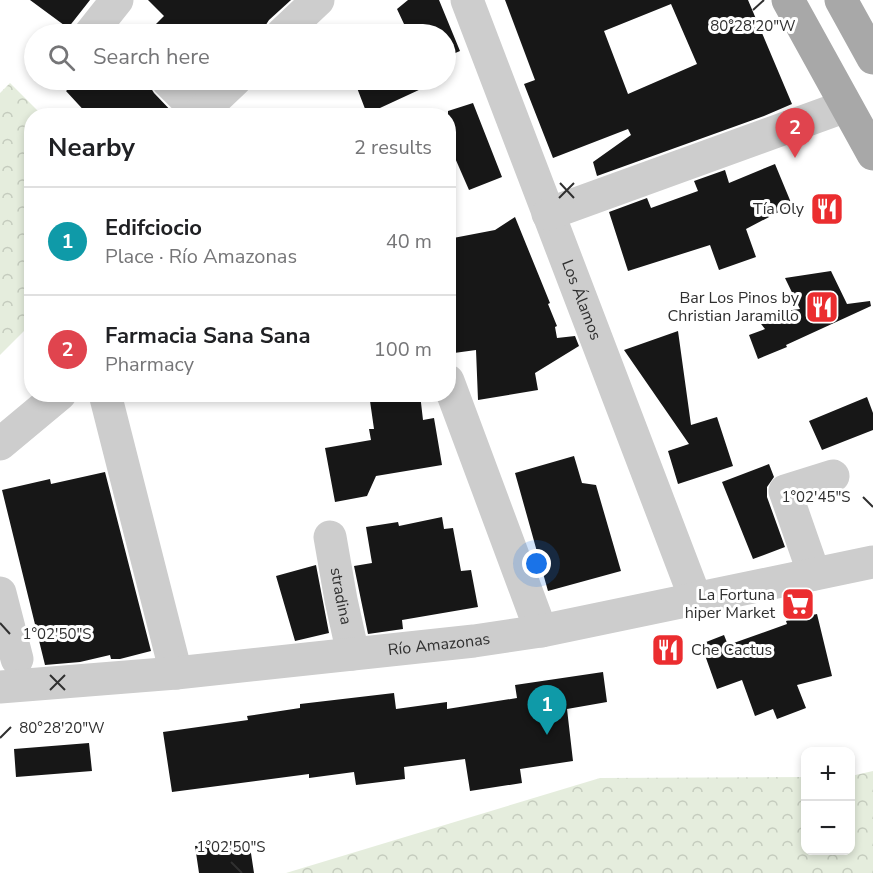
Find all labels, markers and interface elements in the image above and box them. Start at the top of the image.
text: 80°28'20"W [710,16,796,36]
search box [24,24,456,90]
icon: search [45,41,78,74]
text: Search here [93,42,210,72]
pin: 2 [776,108,814,158]
text: Nearby [48,130,135,165]
text: 2 results [354,134,432,161]
restaurant icon: Tía Oly [809,191,845,227]
place label: Tía Oly [753,198,805,220]
text: Edifciocio [105,213,202,243]
text: 1 [62,228,74,255]
text: 40 m [386,228,432,255]
text: Place · Río Amazonas [105,243,297,270]
street label: Los Álamos [556,256,607,343]
place label: Bar Los Pinos by Christian Jaramillo [668,287,800,327]
restaurant icon: Bar Los Pinos by Christian Jaramillo [804,289,840,325]
text: Farmacia Sana Sana [105,321,310,351]
text: 2 [62,336,74,363]
text: 100 m [374,336,432,363]
text: Pharmacy [105,351,194,378]
text: 1°02'45"S [782,487,850,507]
your location [522,549,551,578]
street label: stradina [324,566,357,627]
place label: La Fortuna hiper Market [685,584,775,624]
supermarket icon: La Fortuna hiper Market [780,586,816,622]
text: 1°02'50"S [23,624,91,644]
street label: Río Amazonas [387,628,492,661]
restaurant icon: Che Cactus [650,632,686,668]
place label: Che Cactus [691,639,772,661]
pin: 1 [528,686,566,735]
text: 80°28'20"W [19,718,105,738]
map controls [801,747,855,855]
button: + [801,747,855,801]
button: − [801,801,855,855]
text: 1°02'50"S [197,837,265,857]

